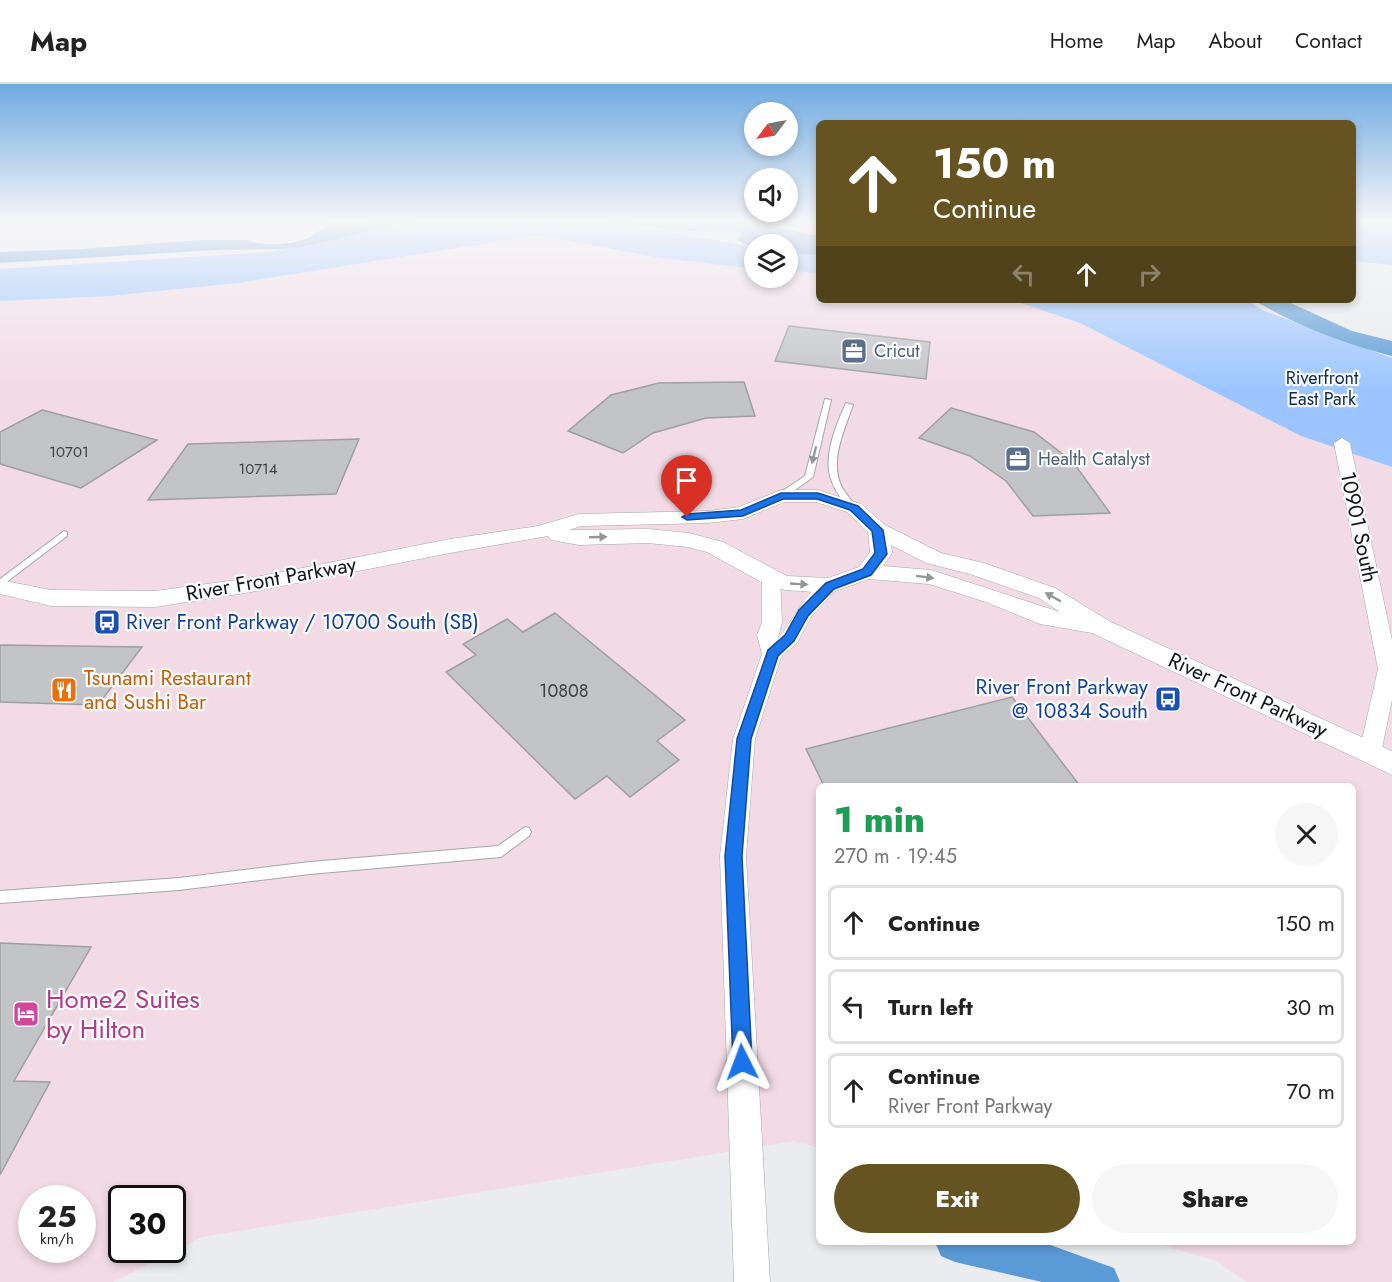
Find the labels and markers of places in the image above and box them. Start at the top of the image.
office icon: Cricut [839,336,869,366]
place label: Cricut [874,338,920,364]
office icon: Health Catalyst [1003,444,1033,474]
place label: Health Catalyst [1038,446,1150,472]
pin [661,455,712,517]
bus stop icon: River Front Parkway / 10700 South (SB) [92,607,122,637]
place label: River Front Parkway / 10700 South (SB) [126,607,479,637]
place label: Tsunami Restaurant and Sushi Bar [84,663,251,717]
place label: River Front Parkway @ 10834 South [975,672,1149,726]
restaurant icon: Tsunami Restaurant and Sushi Bar [49,675,79,705]
bus stop icon: River Front Parkway @ 10834 South [1153,684,1183,714]
place label: Home2 Suites by Hilton [46,980,200,1048]
hotel icon: Home2 Suites by Hilton [11,999,41,1029]

